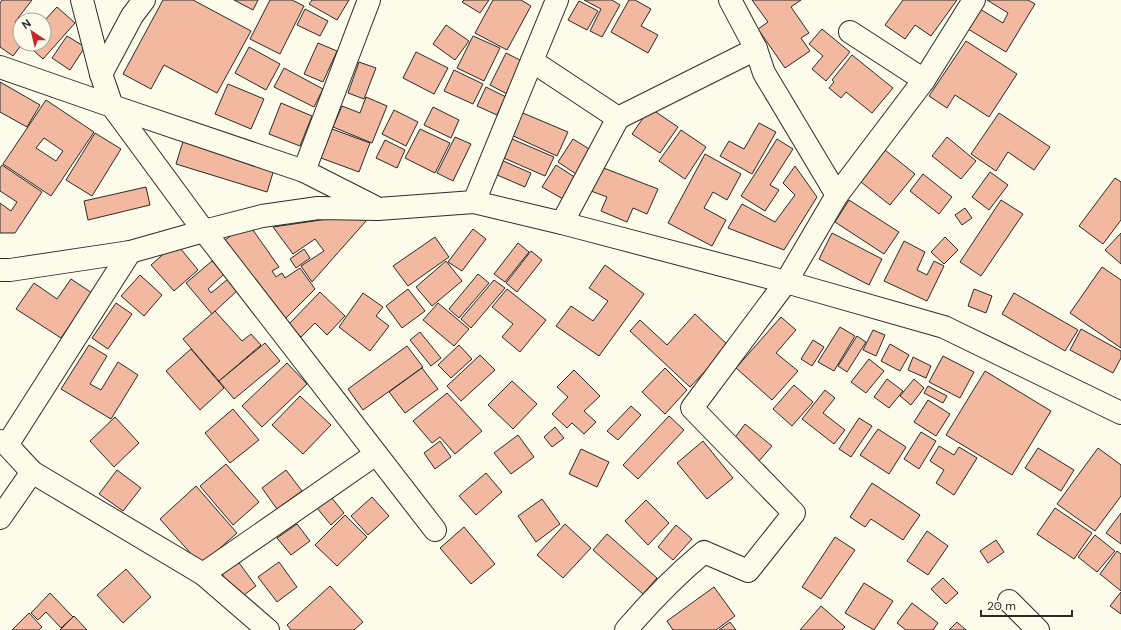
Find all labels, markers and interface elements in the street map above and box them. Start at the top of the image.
north arrow [12,12,52,52]
text: N [19,16,34,32]
scale bar [981,592,1072,618]
text: 20 m [987,598,1016,614]

